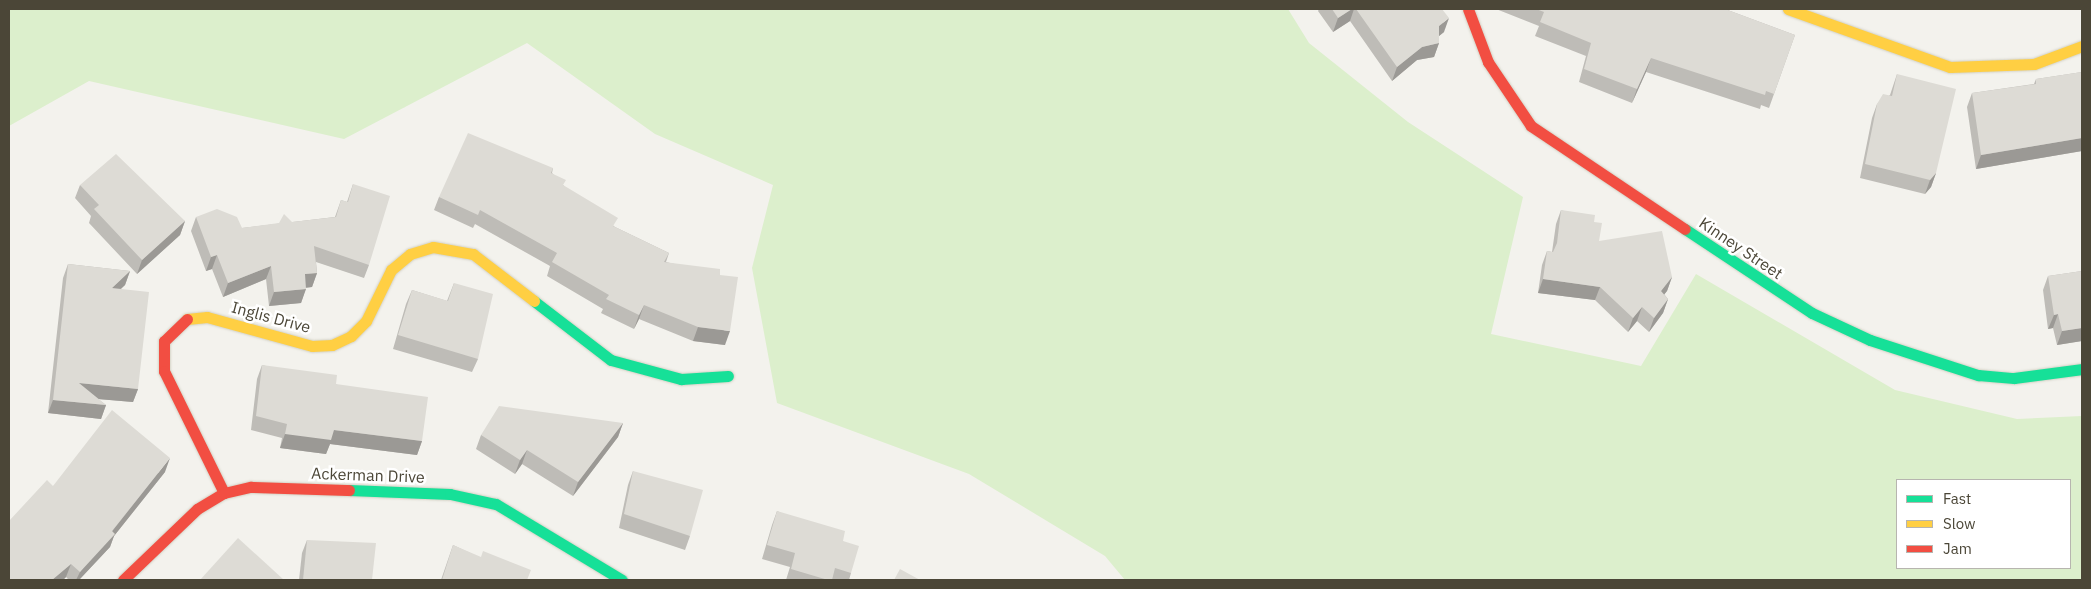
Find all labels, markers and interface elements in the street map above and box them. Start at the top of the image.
street label: Kinney Street [1696,213,1786,283]
street label: Inglis Drive [229,297,313,337]
street label: Ackerman Drive [311,463,425,487]
legend [1896,479,2071,569]
text: Fast [1943,489,1971,508]
text: Slow [1943,514,1976,533]
text: Jam [1943,539,1972,558]

